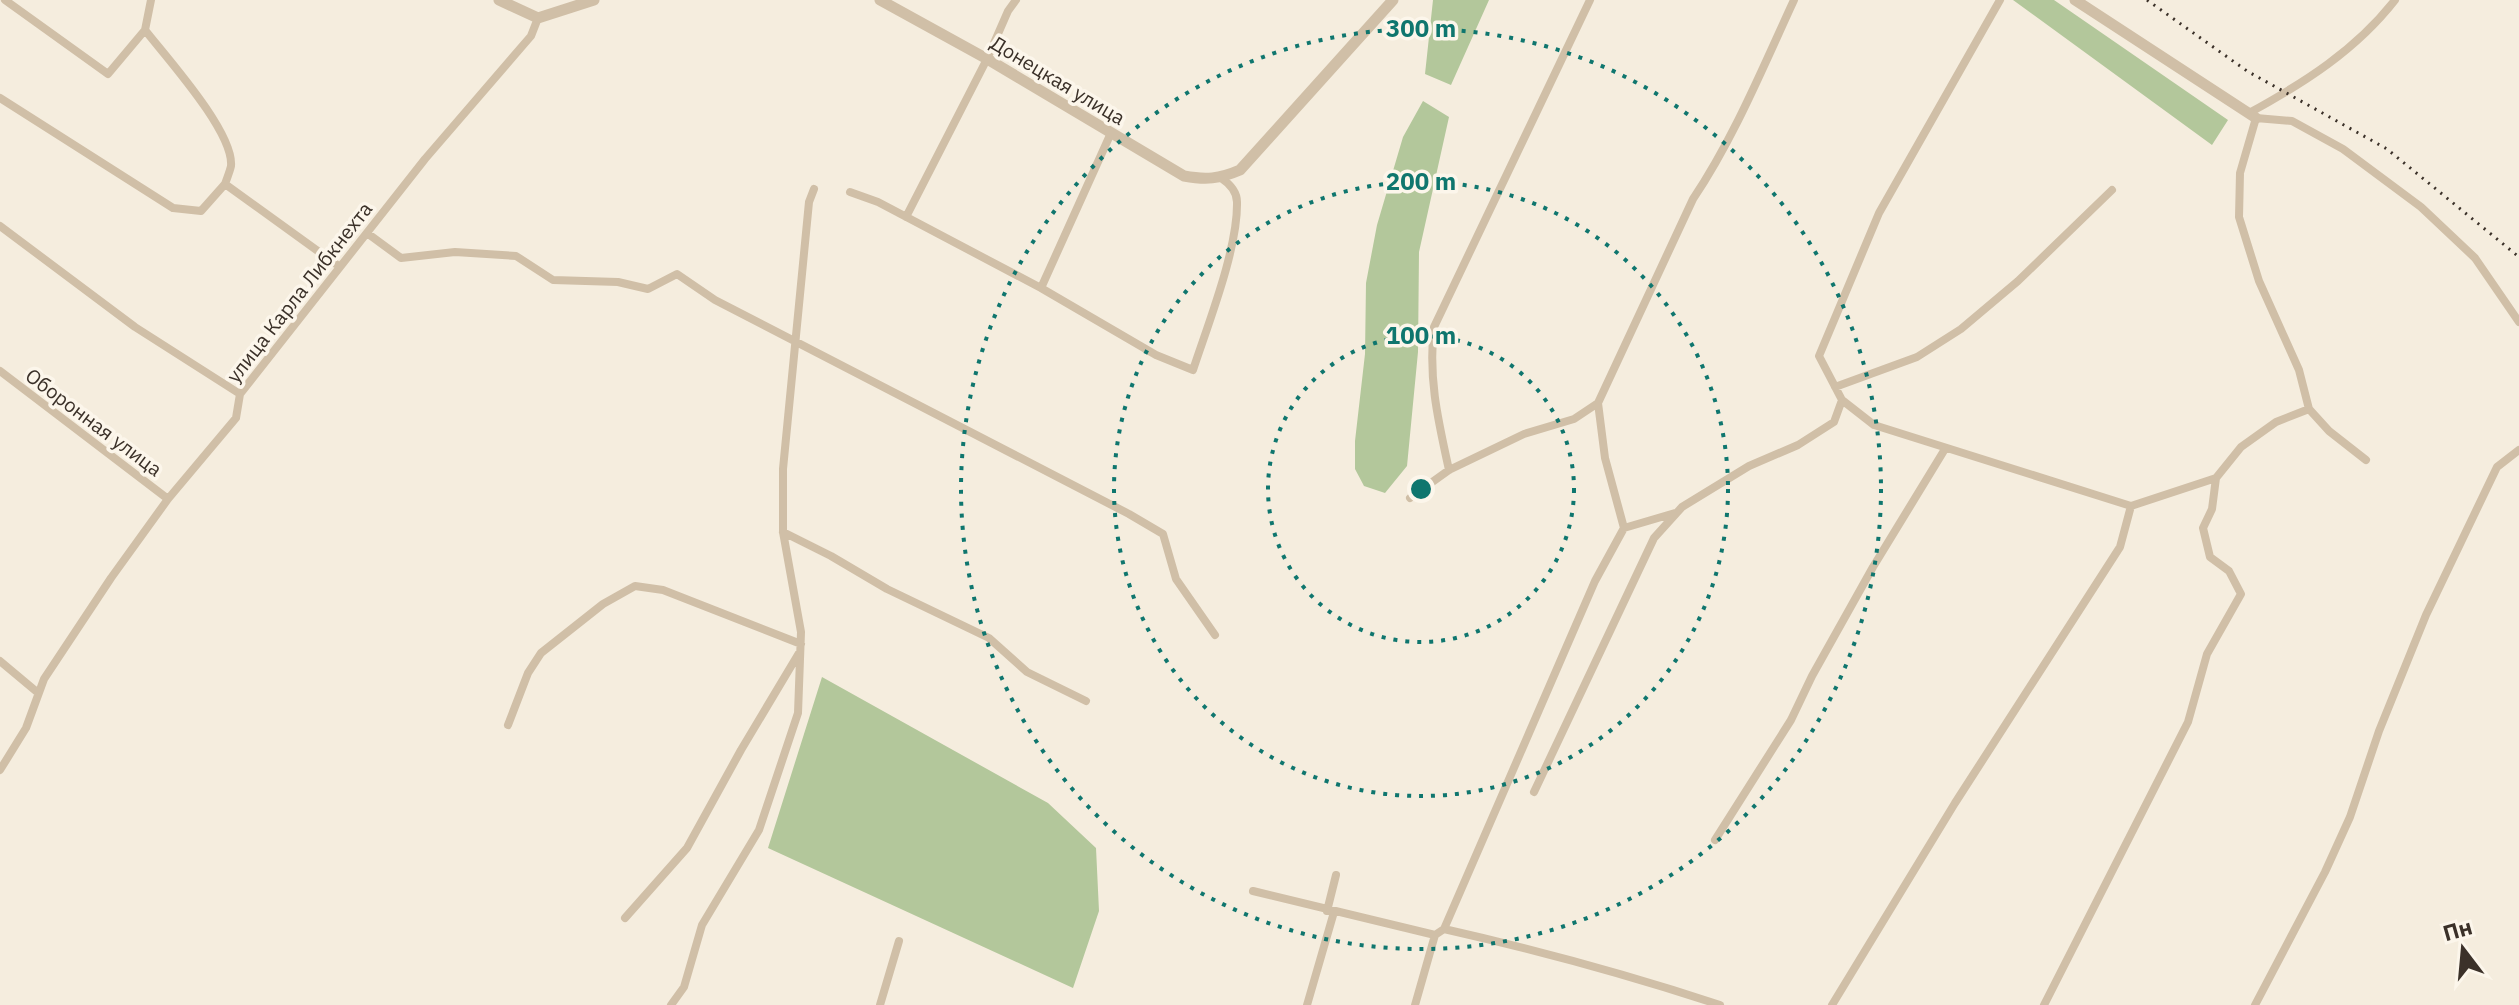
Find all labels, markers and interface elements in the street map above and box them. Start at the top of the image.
text: 300 m [1386,12,1456,44]
street label: Донецкая улица [986,29,1131,131]
text: 200 m [1386,165,1456,197]
street label: улица Карла Либкнехта [220,196,378,388]
text: 100 m [1386,319,1456,351]
street label: Оборонная улица [20,362,168,482]
centre of rings [1407,475,1435,503]
north arrow [2423,909,2503,989]
text: Пн [2439,911,2475,947]

